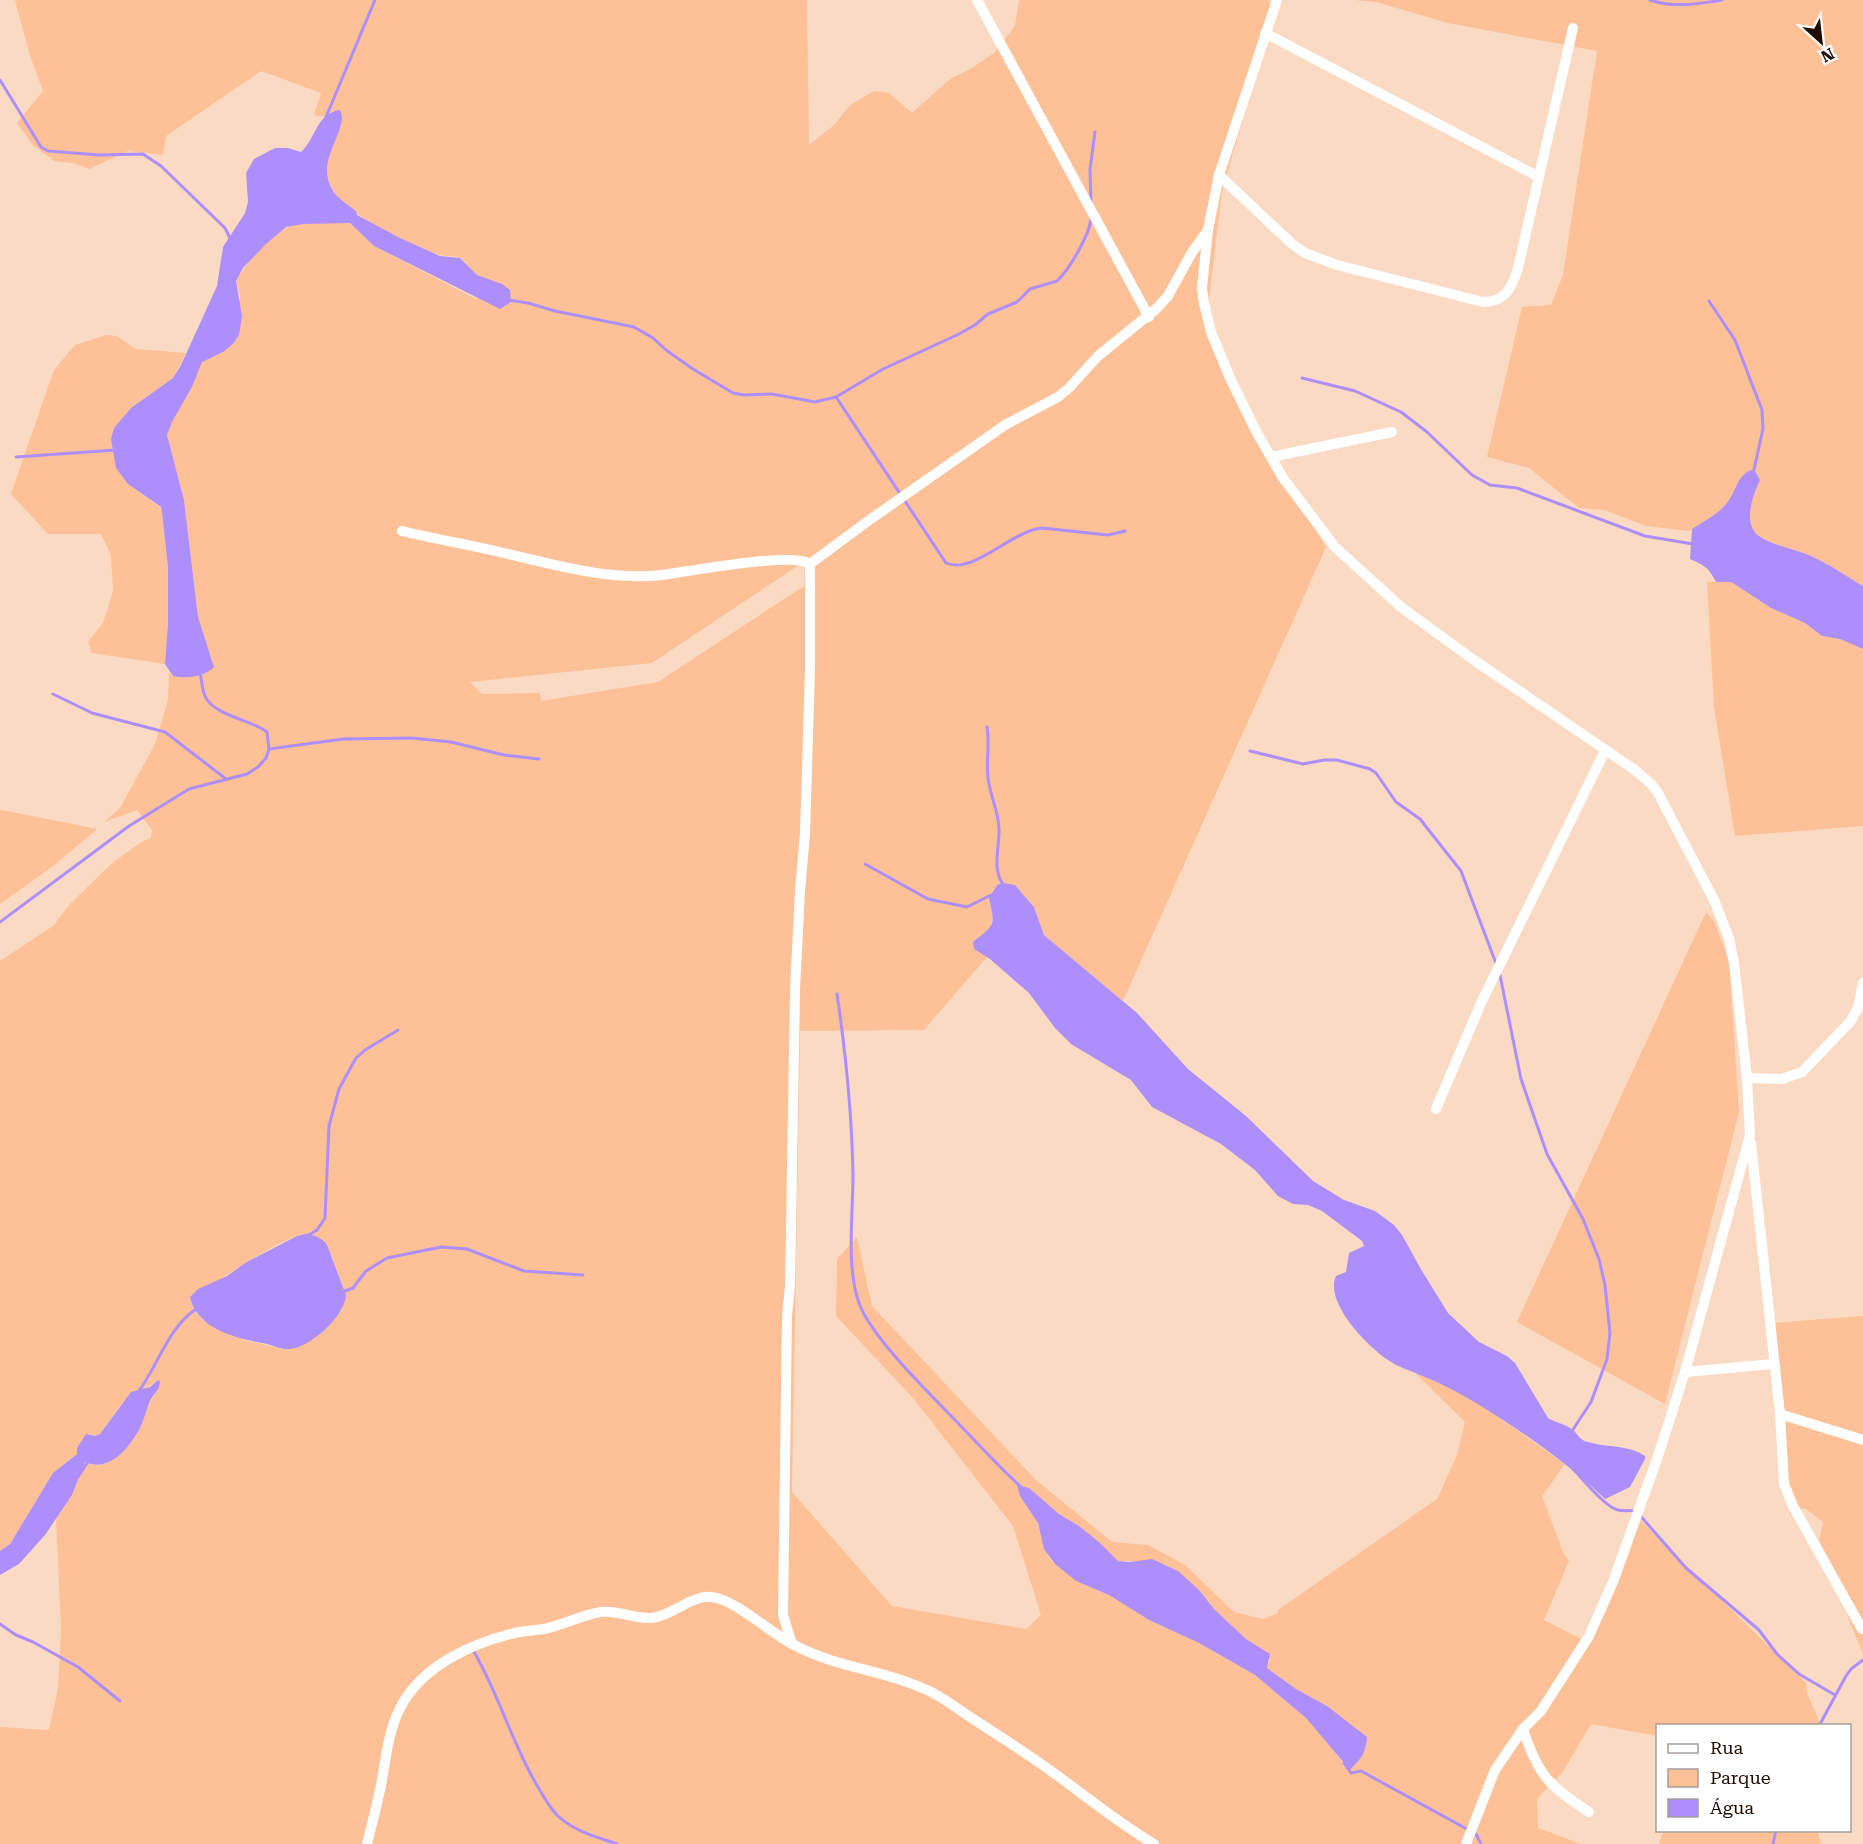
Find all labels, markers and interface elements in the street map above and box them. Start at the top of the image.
north arrow [1791,12,1851,72]
text: N [1818,44,1837,66]
legend [1656,1724,1851,1832]
text: Rua [1710,1737,1743,1758]
text: Parque [1710,1767,1771,1788]
text: Água [1710,1797,1754,1818]

